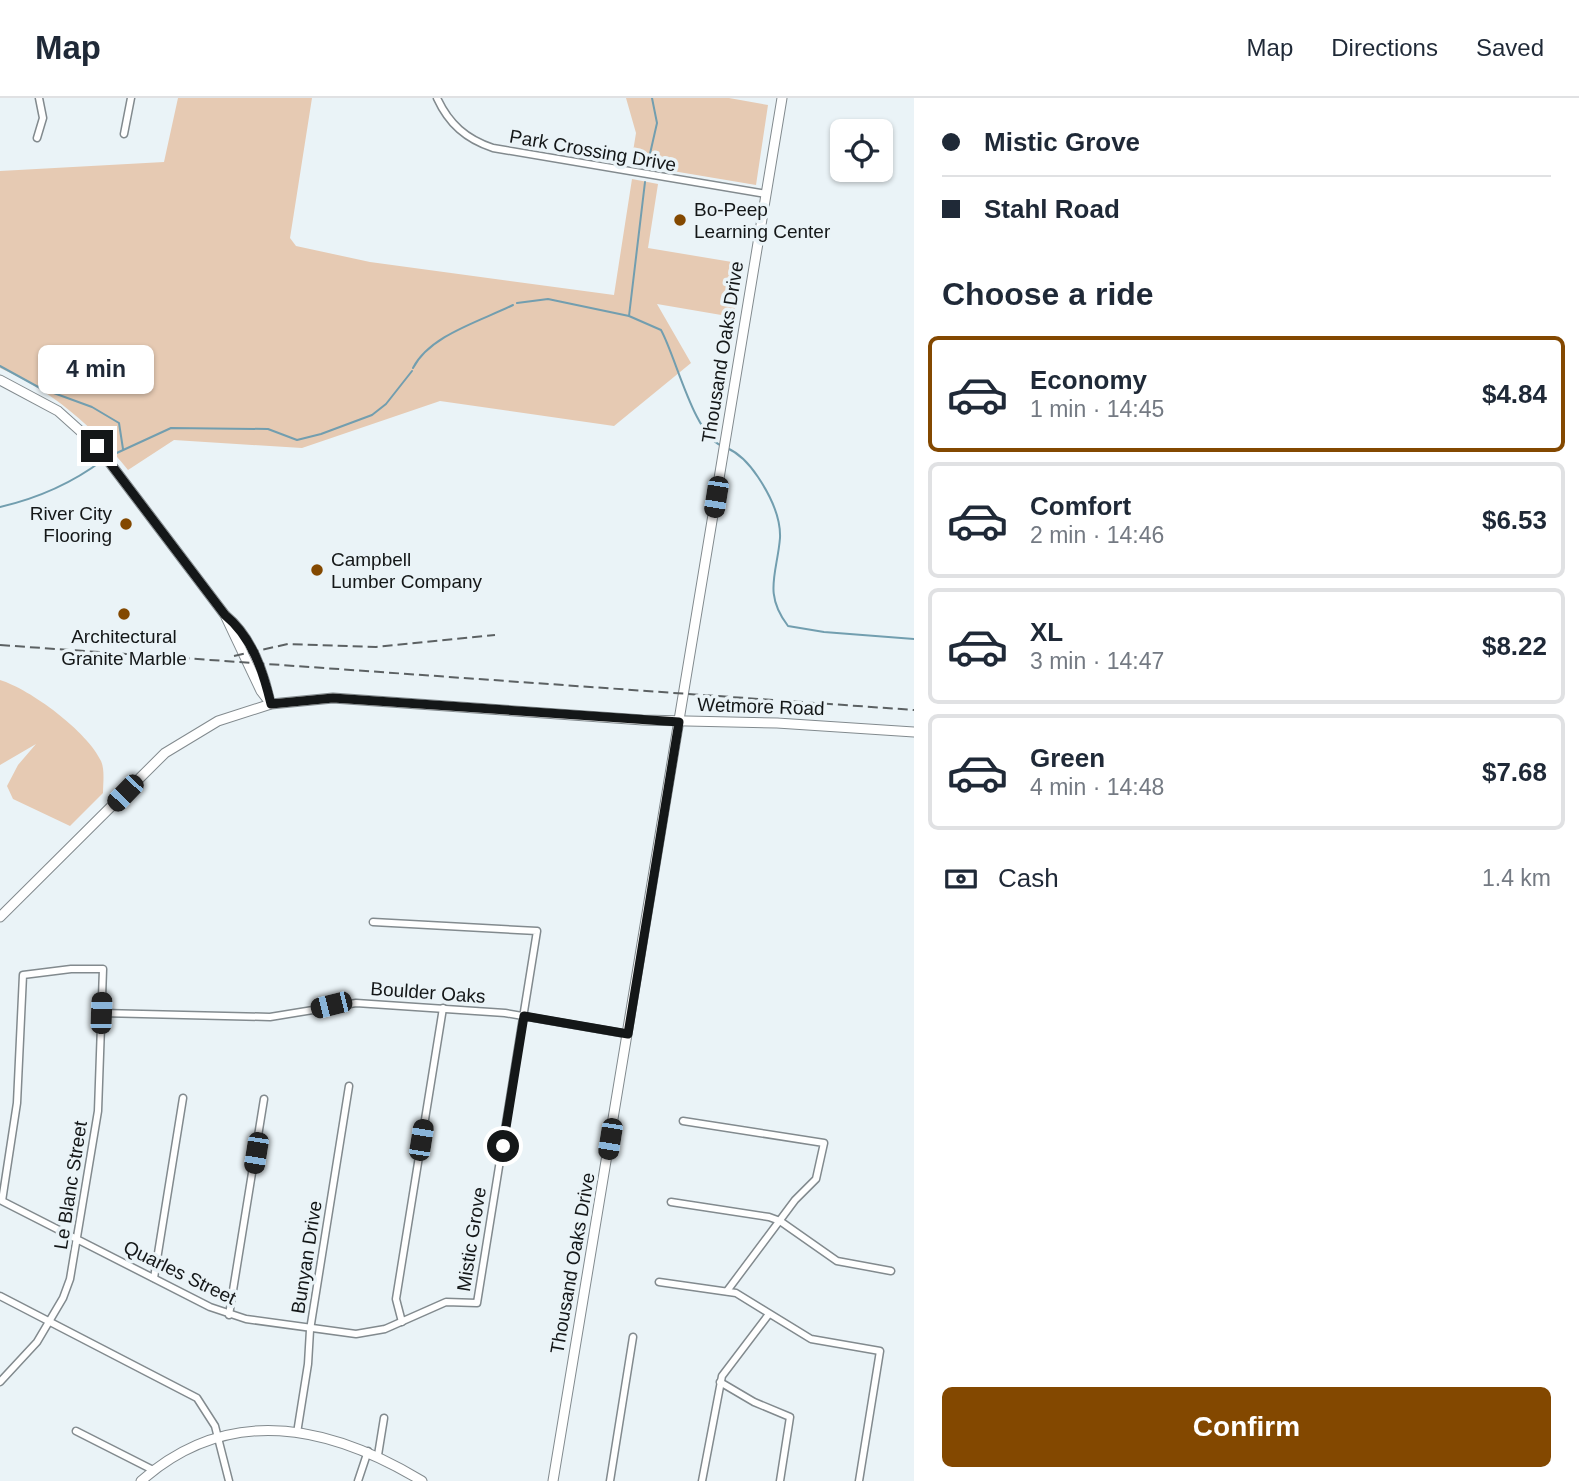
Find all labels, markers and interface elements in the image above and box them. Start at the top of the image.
text: Map [35,29,101,66]
text: Map [1247,34,1293,61]
text: Directions [1331,34,1438,61]
text: Saved [1476,34,1544,61]
map controls [830,119,893,182]
button: locate [830,119,893,182]
street label: Park Crossing Drive [508,125,678,176]
text: Mistic Grove [984,127,1140,157]
text: Stahl Road [984,194,1120,224]
place label: Bo-Peep Learning Center [694,199,831,242]
marker: Bo-Peep Learning Center [672,212,688,228]
street label: Thousand Oaks Drive [698,260,747,444]
text: Choose a ride [942,276,1154,312]
callout: 4 min [39,344,155,394]
text: 4 min [66,356,126,382]
icon: car [946,363,1009,426]
text: Economy [1030,365,1147,395]
text: $4.84 [1482,379,1547,409]
text: 1 min · 14:45 [1030,396,1164,422]
route end [81,430,113,462]
car [703,475,730,519]
icon: car [946,489,1009,552]
text: Comfort [1030,491,1131,521]
place label: River City Flooring [30,503,112,546]
text: $6.53 [1482,505,1547,535]
marker: River City Flooring [118,516,134,532]
text: 2 min · 14:46 [1030,522,1164,548]
place label: Campbell Lumber Company [331,549,483,592]
marker: Campbell Lumber Company [309,562,325,578]
marker: Architectural Granite Marble [116,606,132,622]
icon: car [946,615,1009,678]
text: XL [1030,617,1063,647]
place label: Architectural Granite Marble [61,626,187,669]
text: $8.22 [1482,631,1547,661]
text: 3 min · 14:47 [1030,648,1164,674]
street label: Wetmore Road [697,694,825,719]
icon: car [946,741,1009,804]
text: Green [1030,743,1105,773]
text: $7.68 [1482,757,1547,787]
car [103,771,148,815]
text: 4 min · 14:48 [1030,774,1164,800]
icon: cash [942,860,980,898]
text: Cash [998,863,1059,893]
text: 1.4 km [1482,865,1551,891]
street label: Boulder Oaks [370,978,486,1007]
car [309,990,354,1020]
car [90,992,113,1034]
car [597,1117,624,1161]
car [408,1118,435,1162]
street label: Le Blanc Street [50,1119,91,1251]
route start [487,1130,519,1162]
car [243,1131,270,1175]
street label: Thousand Oaks Drive [546,1171,599,1355]
street label: Mistic Grove [453,1185,490,1293]
street label: Bunyan Drive [287,1199,326,1315]
street label: Quarles Street [120,1236,240,1309]
button: Confirm [942,1387,1551,1467]

